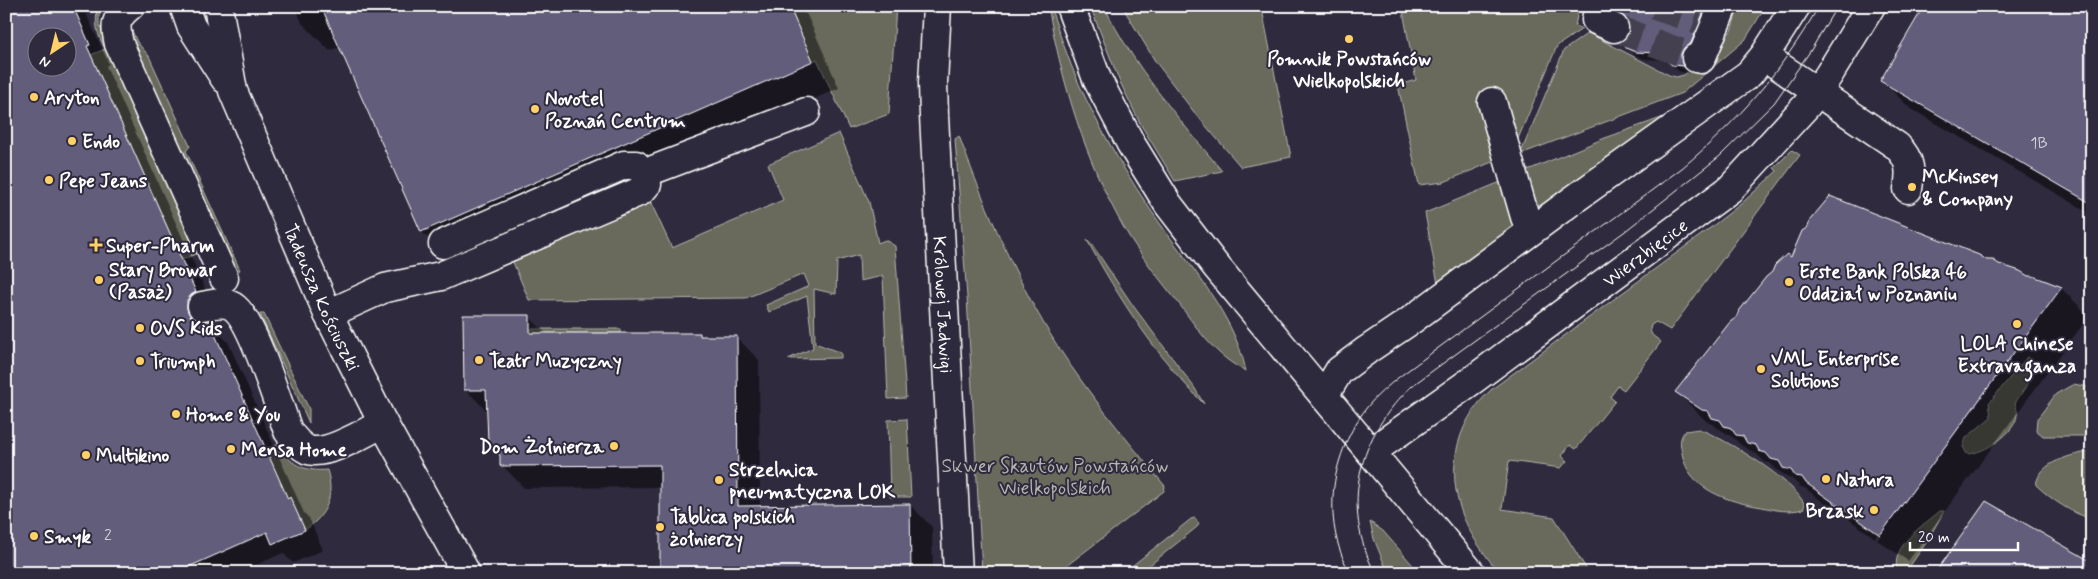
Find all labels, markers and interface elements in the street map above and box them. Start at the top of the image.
north arrow [28,28,78,78]
marker: Pomnik Powstańców Wielkopolskich [1343,33,1355,45]
place label: Pomnik Powstańców Wielkopolskich [1267,47,1431,94]
text: N [36,52,54,72]
place label: Aryton [44,86,100,111]
place label: Novotel Poznań Centrum [545,87,686,134]
marker: Aryton [28,91,40,103]
marker: Novotel Poznań Centrum [529,103,541,115]
place label: Endo [82,130,120,155]
house number: 1B [2030,133,2048,154]
marker: Endo [66,135,78,147]
place label: McKinsey & Company [1922,165,2013,212]
place label: Pepe Jeans [59,169,148,194]
marker: Pepe Jeans [43,174,55,186]
marker: McKinsey & Company [1906,181,1918,193]
street label: Wierzbięcice [1598,213,1693,293]
street label: Tadeusza Kościuszki [277,220,366,375]
place label: Super-Pharm [106,234,214,259]
street label: Królowej Jadwigi [926,235,959,374]
marker: Super-Pharm [90,239,102,251]
place label: Stary Browar (Pasaż) [109,258,218,305]
place label: Erste Bank Polska 46 Oddział w Poznaniu [1799,260,1968,307]
marker: Stary Browar (Pasaż) [93,274,105,286]
marker: Erste Bank Polska 46 Oddział w Poznaniu [1783,276,1795,288]
place label: OVS Kids [150,317,223,342]
marker: LOLA Chinese Extravaganza [2011,318,2023,330]
marker: OVS Kids [134,322,146,334]
place label: LOLA Chinese Extravaganza [1958,332,2076,382]
place label: VML Enterprise Solutions [1771,347,1900,394]
place label: Teatr Muzyczny [489,349,622,375]
place label: Triumph [150,350,216,375]
marker: Teatr Muzyczny [473,354,485,366]
marker: Triumph [134,355,146,367]
marker: VML Enterprise Solutions [1755,363,1767,375]
place label: Home & You [186,403,281,428]
marker: Home & You [170,408,182,420]
place label: Dom Żołnierza [479,435,605,460]
place label: Mensa Home [241,438,347,463]
marker: Dom Żołnierza [608,440,620,452]
marker: Mensa Home [225,443,237,455]
place label: Multikino [96,444,170,469]
marker: Multikino [80,449,92,461]
park label: Skwer Skautów Powstańców Wielkopolskich [942,454,1168,501]
place label: Strzelnica pneumatyczna LOK [729,458,896,505]
place label: Natura [1836,468,1895,493]
marker: Natura [1820,473,1832,485]
marker: Strzelnica pneumatyczna LOK [713,474,725,486]
place label: Brzask [1805,499,1864,524]
marker: Brzask [1868,504,1880,516]
place label: Tablica polskich żołnierzy [670,505,795,553]
scale bar [1910,519,2018,551]
marker: Tablica polskich żołnierzy [654,521,666,533]
place label: Smyk [44,525,91,550]
house number: 2 [104,525,112,546]
text: 20 m [1918,528,1950,548]
marker: Smyk [28,530,40,542]

